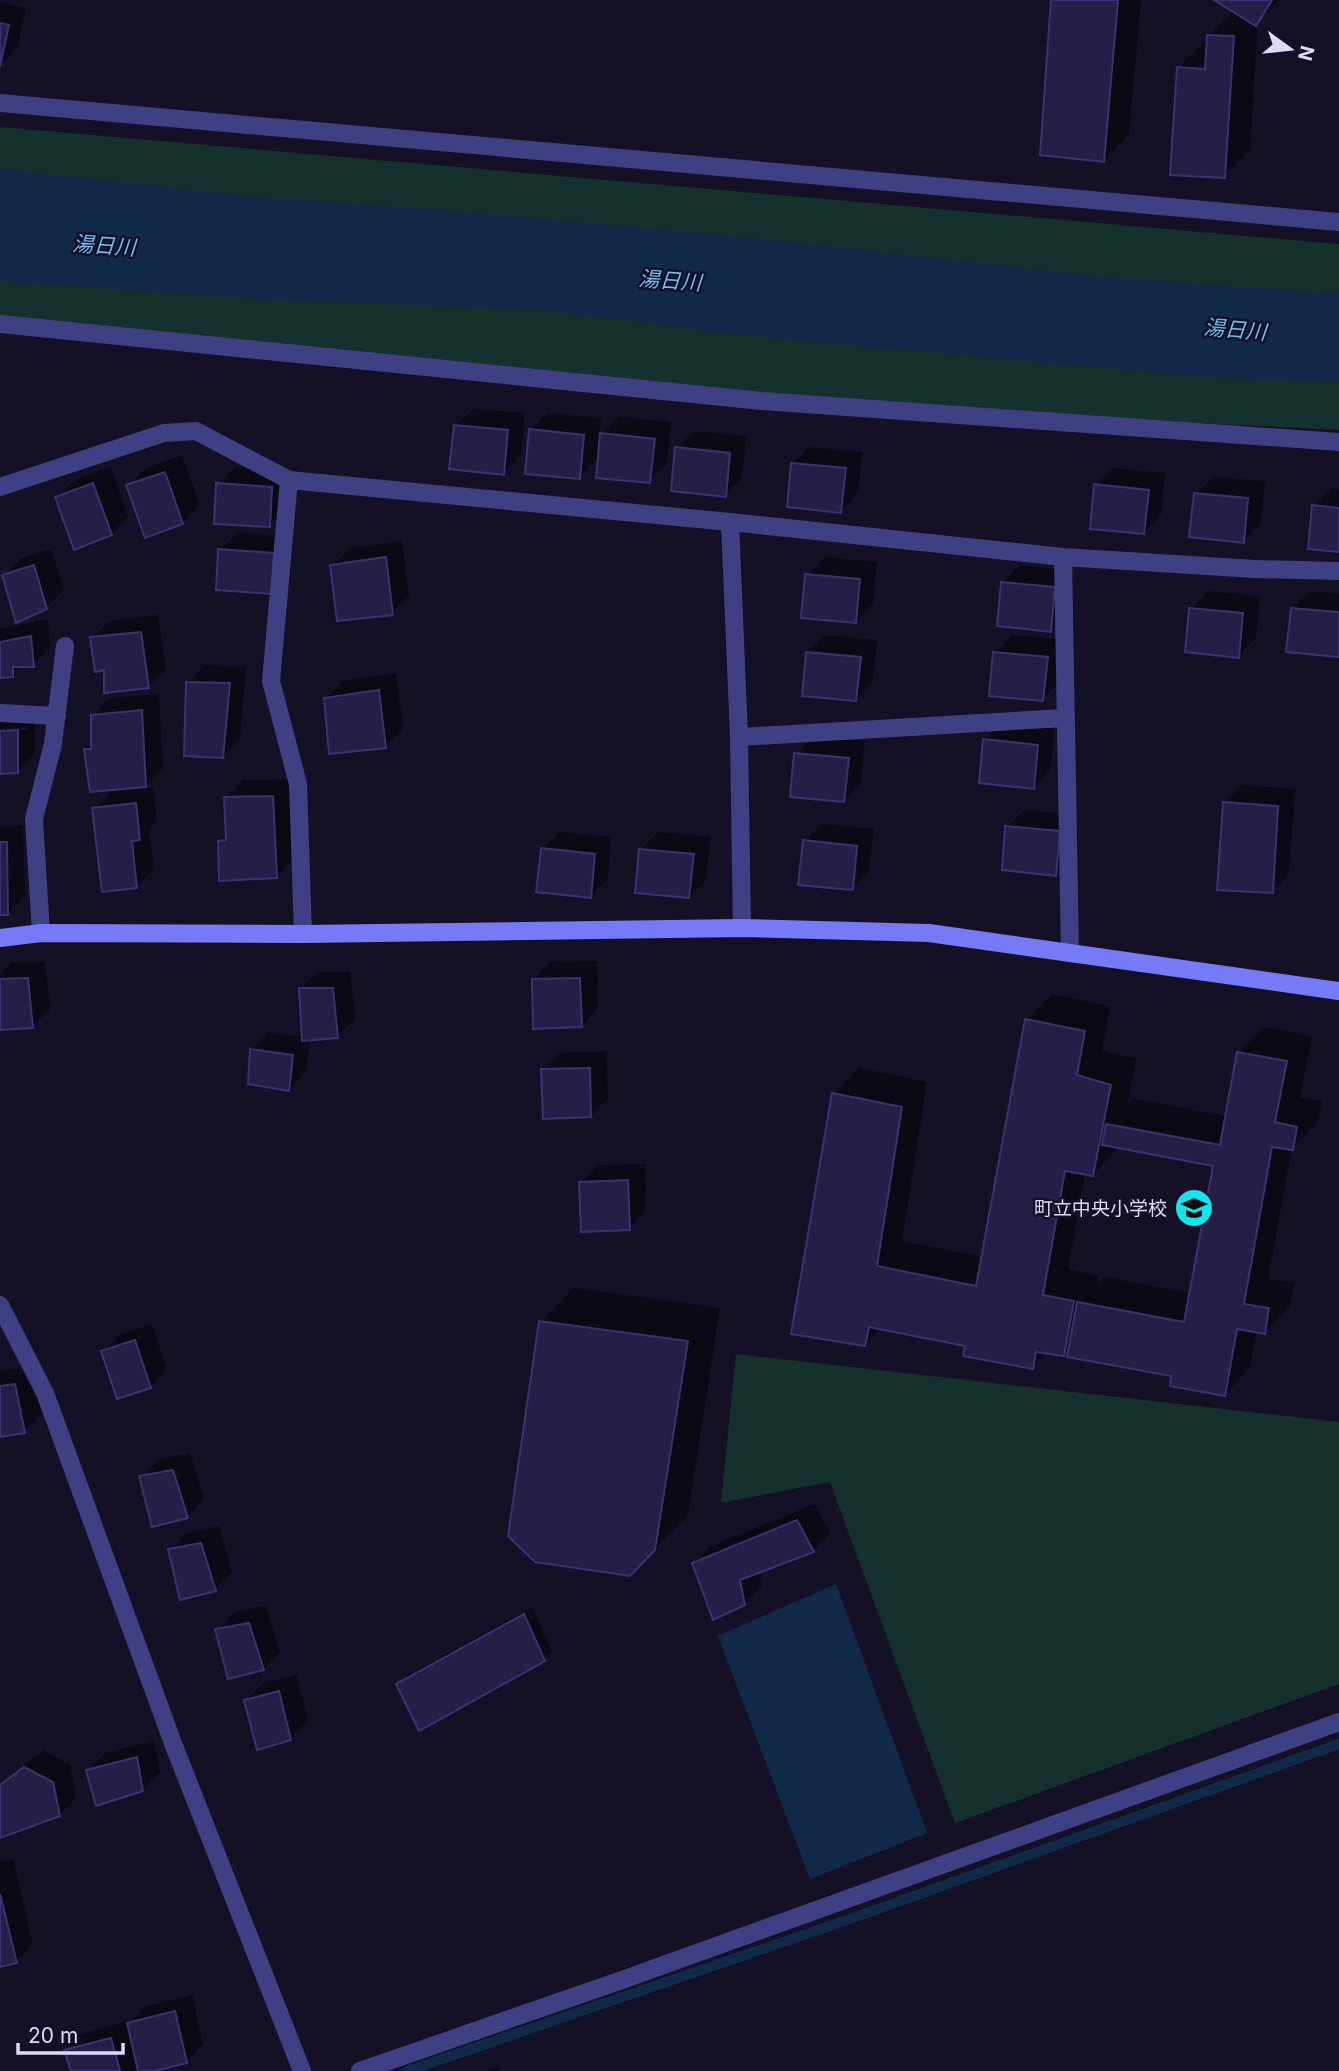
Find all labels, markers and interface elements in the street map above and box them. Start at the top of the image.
north arrow [1255,14,1325,84]
text: N [1293,43,1319,63]
water label: 湯日川 [72,231,138,260]
water label: 湯日川 [638,266,704,295]
water label: 湯日川 [1203,314,1270,345]
school or university icon: 町立中央小学校 [1173,1187,1215,1229]
place label: 町立中央小学校 [1034,1197,1167,1220]
scale bar [18,2011,122,2056]
text: 20 m [28,2023,78,2048]

